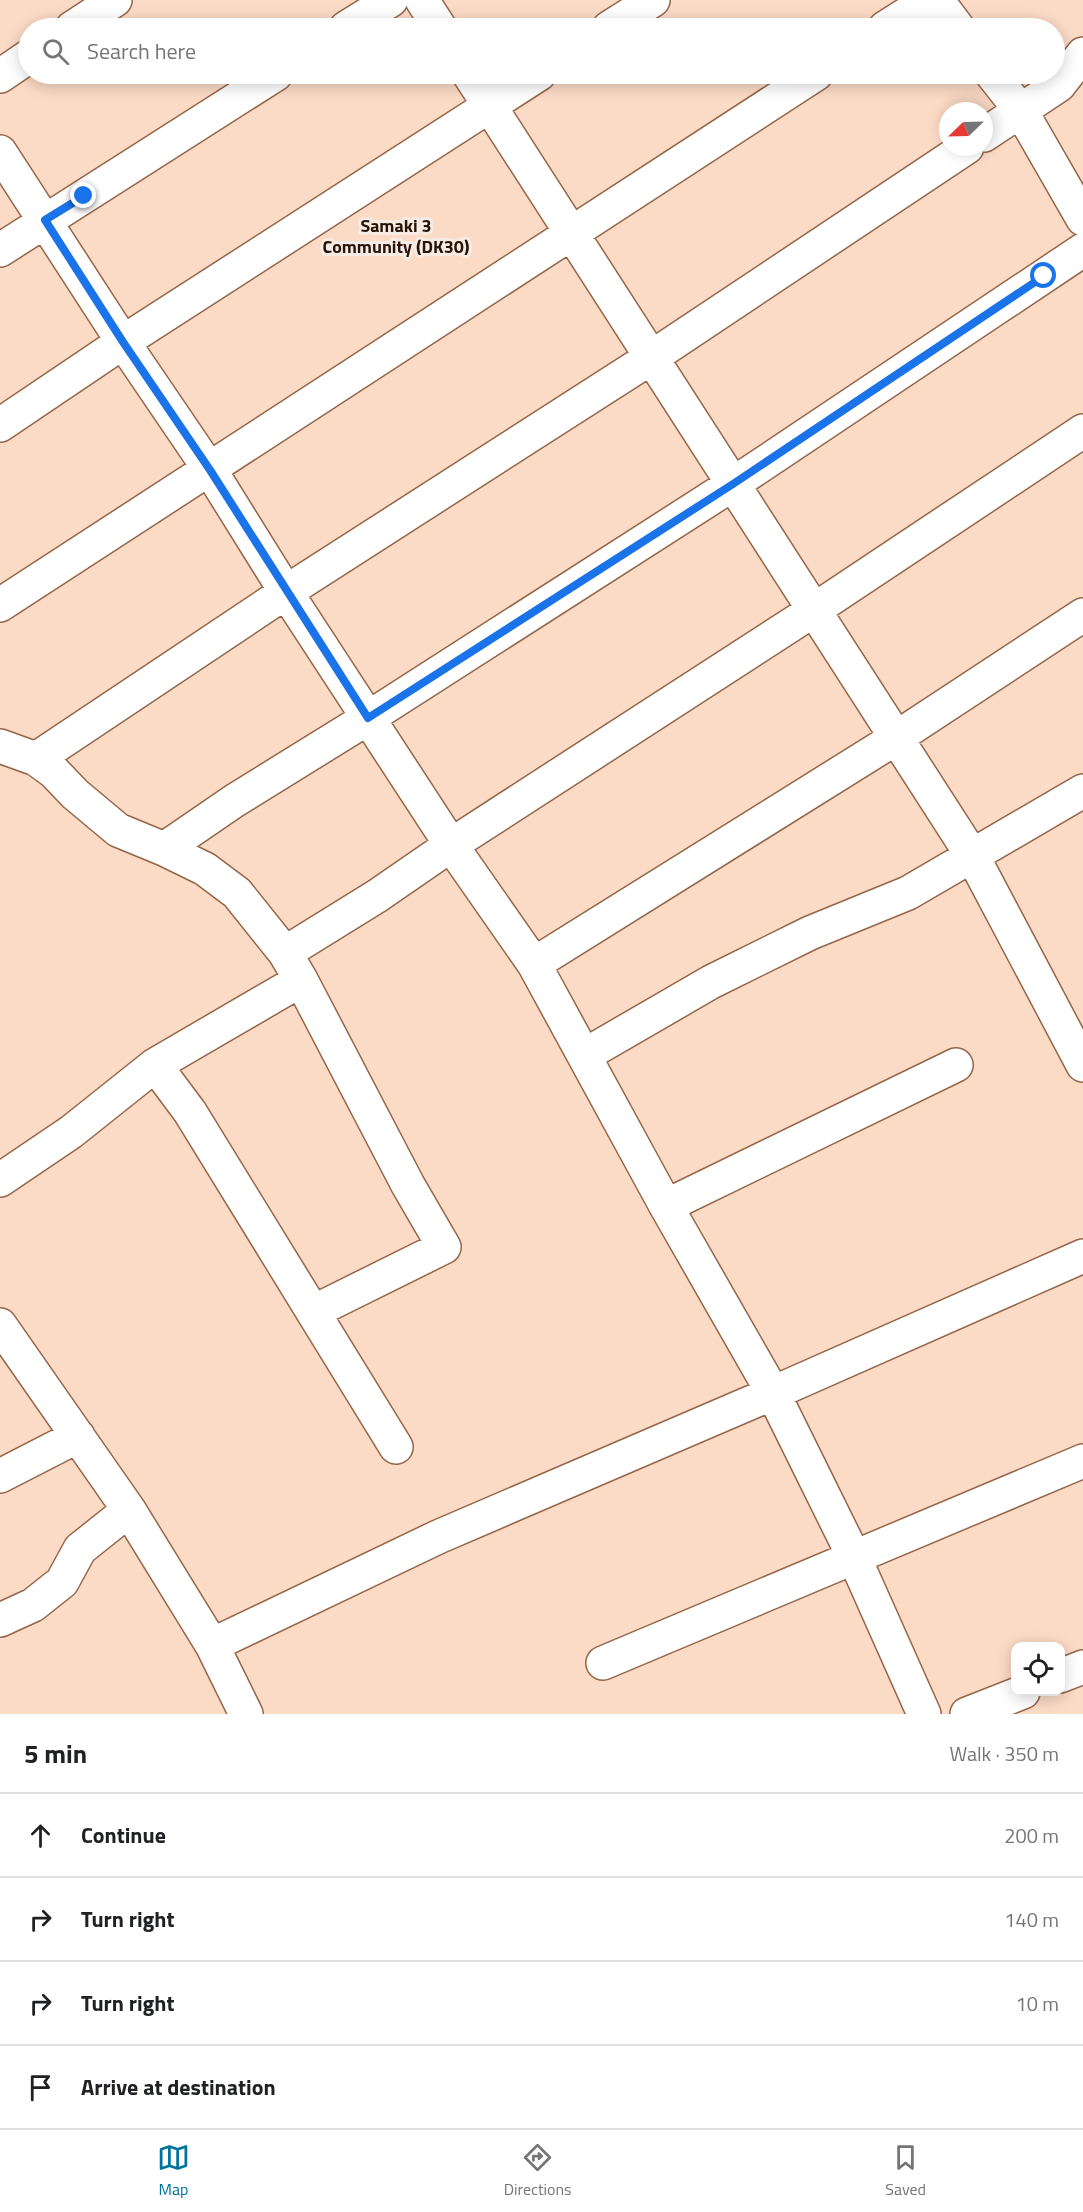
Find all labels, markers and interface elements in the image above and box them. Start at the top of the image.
search box [18,18,1065,84]
text: Search here [87,34,196,68]
icon: search [39,35,72,68]
north arrow [939,102,993,156]
route end [70,182,96,208]
district label: Samaki 3 Community (DK30) [323,212,469,260]
route start [1030,262,1056,288]
map controls [1011,1642,1065,1696]
button: locate [1011,1642,1065,1696]
text: 5 min [24,1734,87,1773]
text: Walk · 350 m [950,1738,1059,1769]
text: Continue [81,1818,166,1852]
icon: ahead [24,1819,57,1852]
text: 200 m [1004,1820,1059,1851]
text: Turn right [81,1902,175,1936]
icon: right [24,1903,57,1936]
text: 140 m [1004,1904,1059,1935]
text: Turn right [81,1986,175,2020]
icon: right [24,1987,57,2020]
text: 10 m [1015,1988,1059,2019]
text: Arrive at destination [81,2070,276,2104]
icon: arrive [24,2071,57,2104]
tab: Map [157,2141,190,2201]
tab: Directions [504,2141,572,2201]
tab: Saved [885,2141,926,2201]

